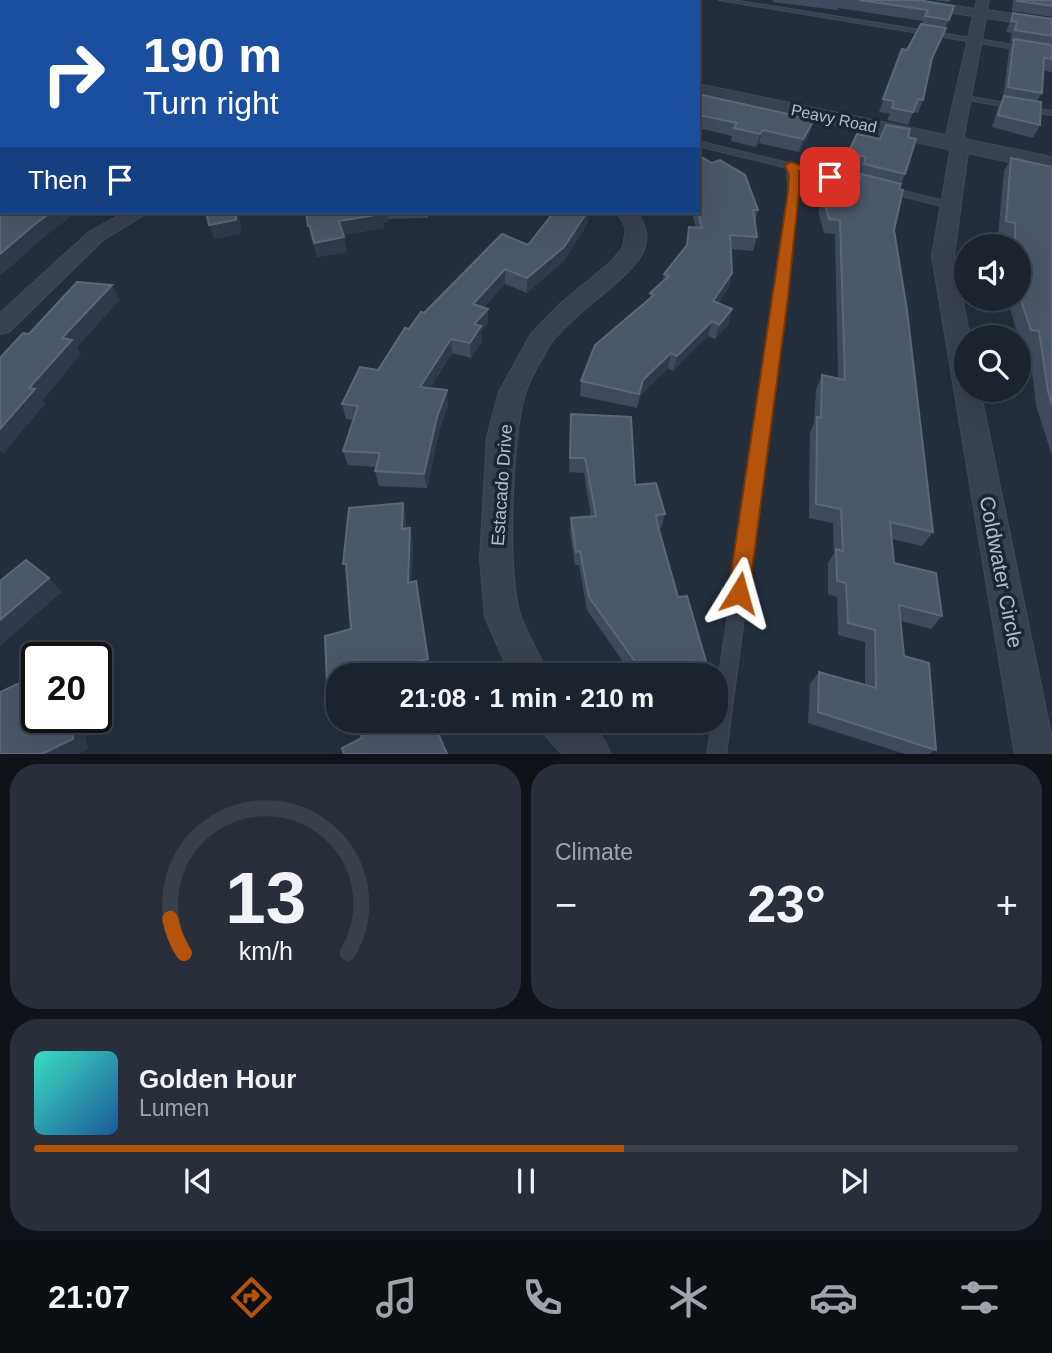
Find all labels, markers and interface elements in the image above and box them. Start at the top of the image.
icon: right [28,28,119,119]
text: 190 m [143,28,282,82]
text: Turn right [143,85,279,121]
street label: Peavy Road [789,101,878,136]
pin [800,147,860,207]
icon: arrive [811,158,849,196]
icon: arrive [101,161,139,199]
text: Then [28,165,87,195]
map controls [954,234,1031,402]
button: sound [954,234,1031,311]
button: search [954,325,1031,402]
street label: Estacado Drive [488,423,516,547]
street label: Coldwater Circle [976,494,1027,650]
position arrow [702,556,776,630]
speed limit sign: 20 [21,642,112,733]
text: 21:08 · 1 min · 210 m [400,683,654,713]
text: Climate [555,839,633,865]
text: 13 [225,857,306,938]
text: 23° [747,875,826,933]
text: − [555,884,577,926]
text: + [996,884,1018,926]
text: km/h [238,936,293,964]
text: Golden Hour [139,1064,296,1094]
text: Lumen [139,1095,209,1121]
icon: previous [179,1162,217,1200]
icon: pause [507,1162,545,1200]
icon: next [835,1162,873,1200]
icon: directions [227,1273,276,1322]
icon: music [372,1273,421,1322]
icon: phone [518,1273,567,1322]
icon: climate [664,1273,713,1322]
icon: car [809,1273,858,1322]
icon: filters [955,1273,1004,1322]
text: 21:07 [48,1279,130,1315]

